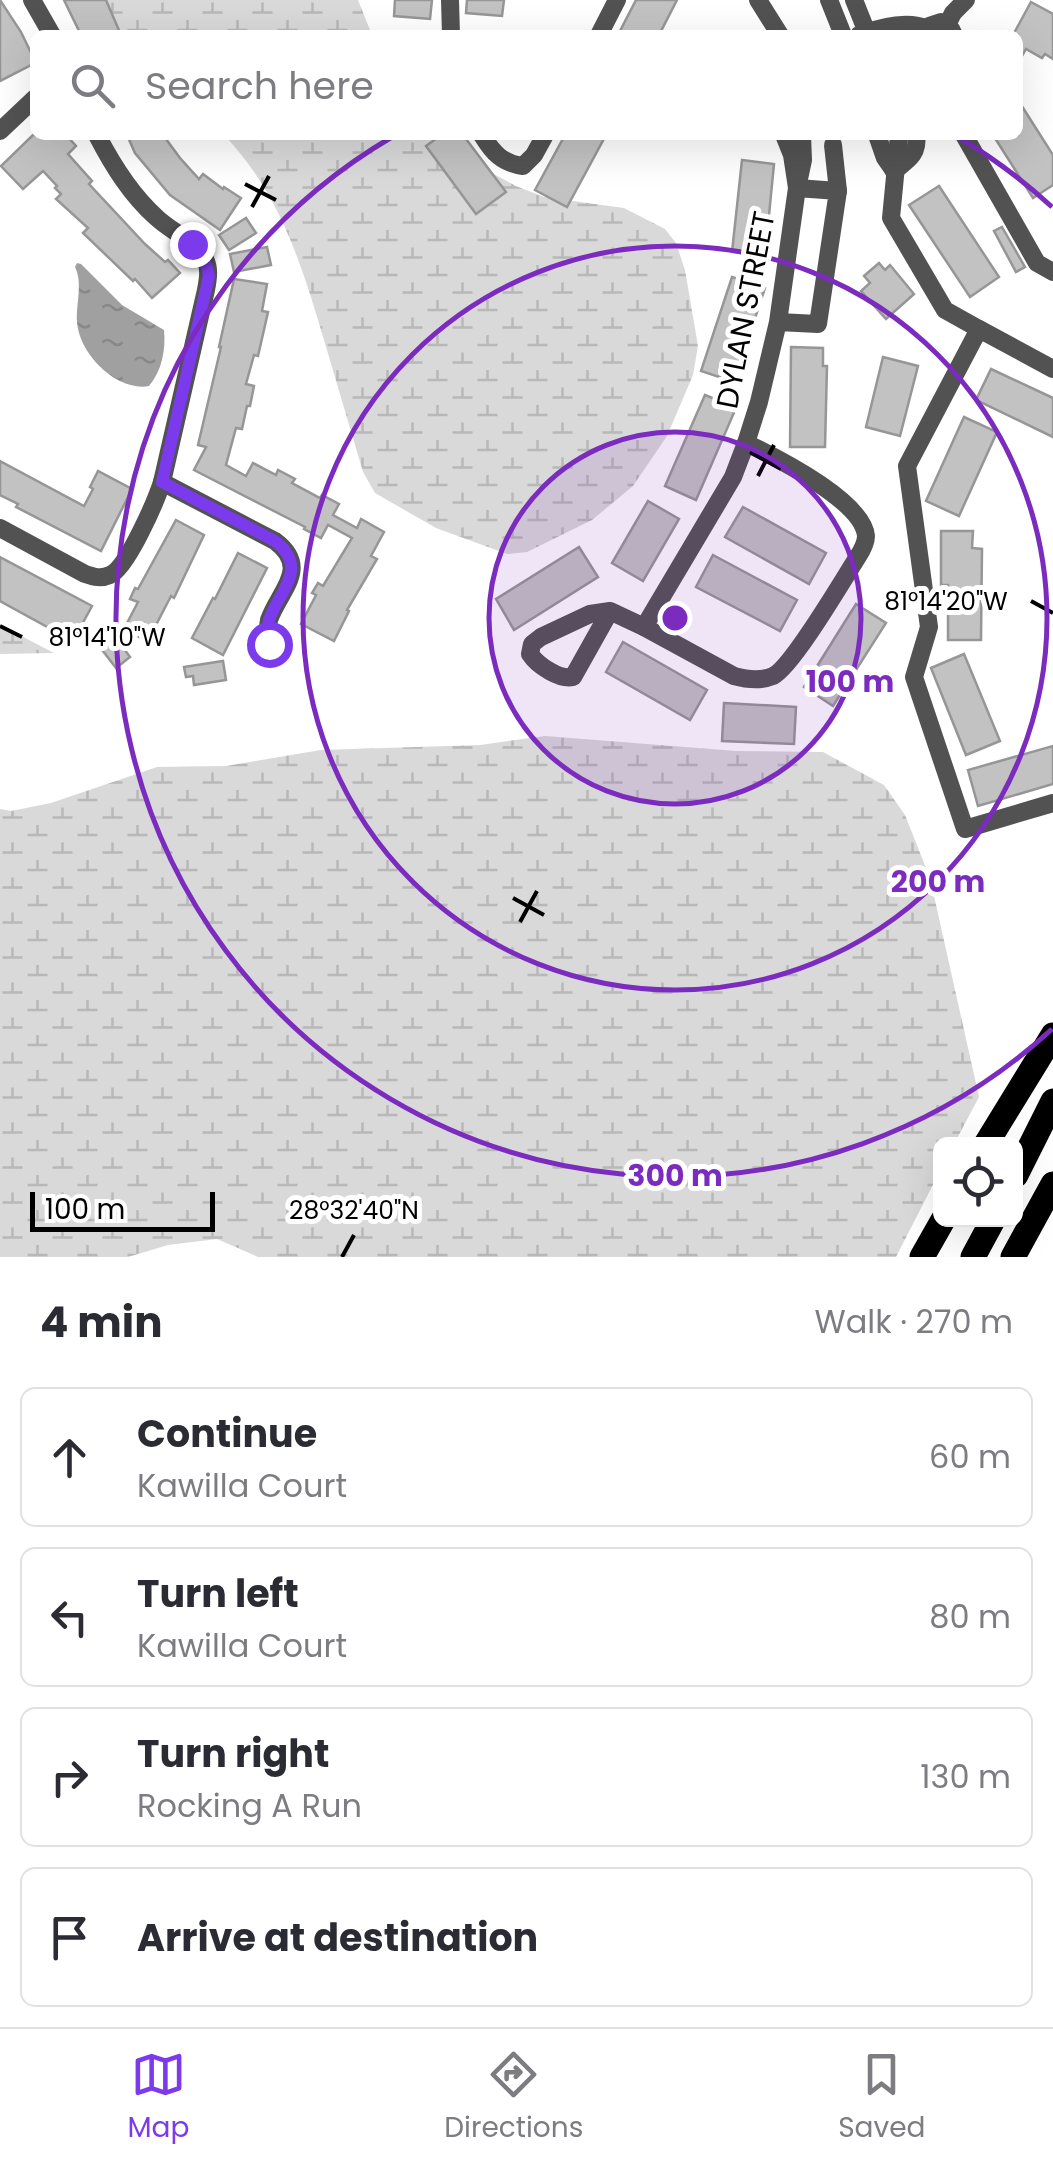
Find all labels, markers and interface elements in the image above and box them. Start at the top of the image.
search box [30,30,1023,140]
icon: search [65,58,120,113]
text: Search here [145,59,374,112]
street label: DYLAN STREET [705,208,786,412]
route end [170,222,216,268]
text: 81°14'20"W [884,584,1008,619]
centre of rings [657,600,693,636]
text: 81°14'10"W [48,620,166,655]
route start [247,622,293,668]
text: 100 m [806,660,894,703]
text: 200 m [891,860,985,903]
map controls [933,1137,1023,1227]
button: locate [933,1137,1023,1227]
text: 300 m [627,1154,723,1197]
scale bar [30,1187,215,1232]
text: 100 m [45,1190,125,1229]
text: 28°32'40"N [289,1193,419,1228]
text: 4 min [40,1293,163,1352]
text: Walk · 270 m [814,1299,1013,1344]
text: Continue [137,1407,317,1460]
icon: ahead [42,1430,97,1485]
text: 60 m [929,1434,1011,1479]
text: Kawilla Court [137,1463,347,1508]
text: Turn left [137,1567,299,1620]
icon: left [42,1590,97,1645]
text: 80 m [929,1594,1011,1639]
text: Kawilla Court [137,1623,347,1668]
text: Turn right [137,1727,329,1780]
icon: right [42,1750,97,1805]
text: 130 m [920,1754,1011,1799]
text: Rocking A Run [137,1783,362,1828]
icon: arrive [42,1910,97,1965]
text: Arrive at destination [137,1911,538,1964]
tab: Map [127,2047,189,2149]
tab: Directions [444,2047,583,2149]
tab: Saved [838,2047,926,2149]

